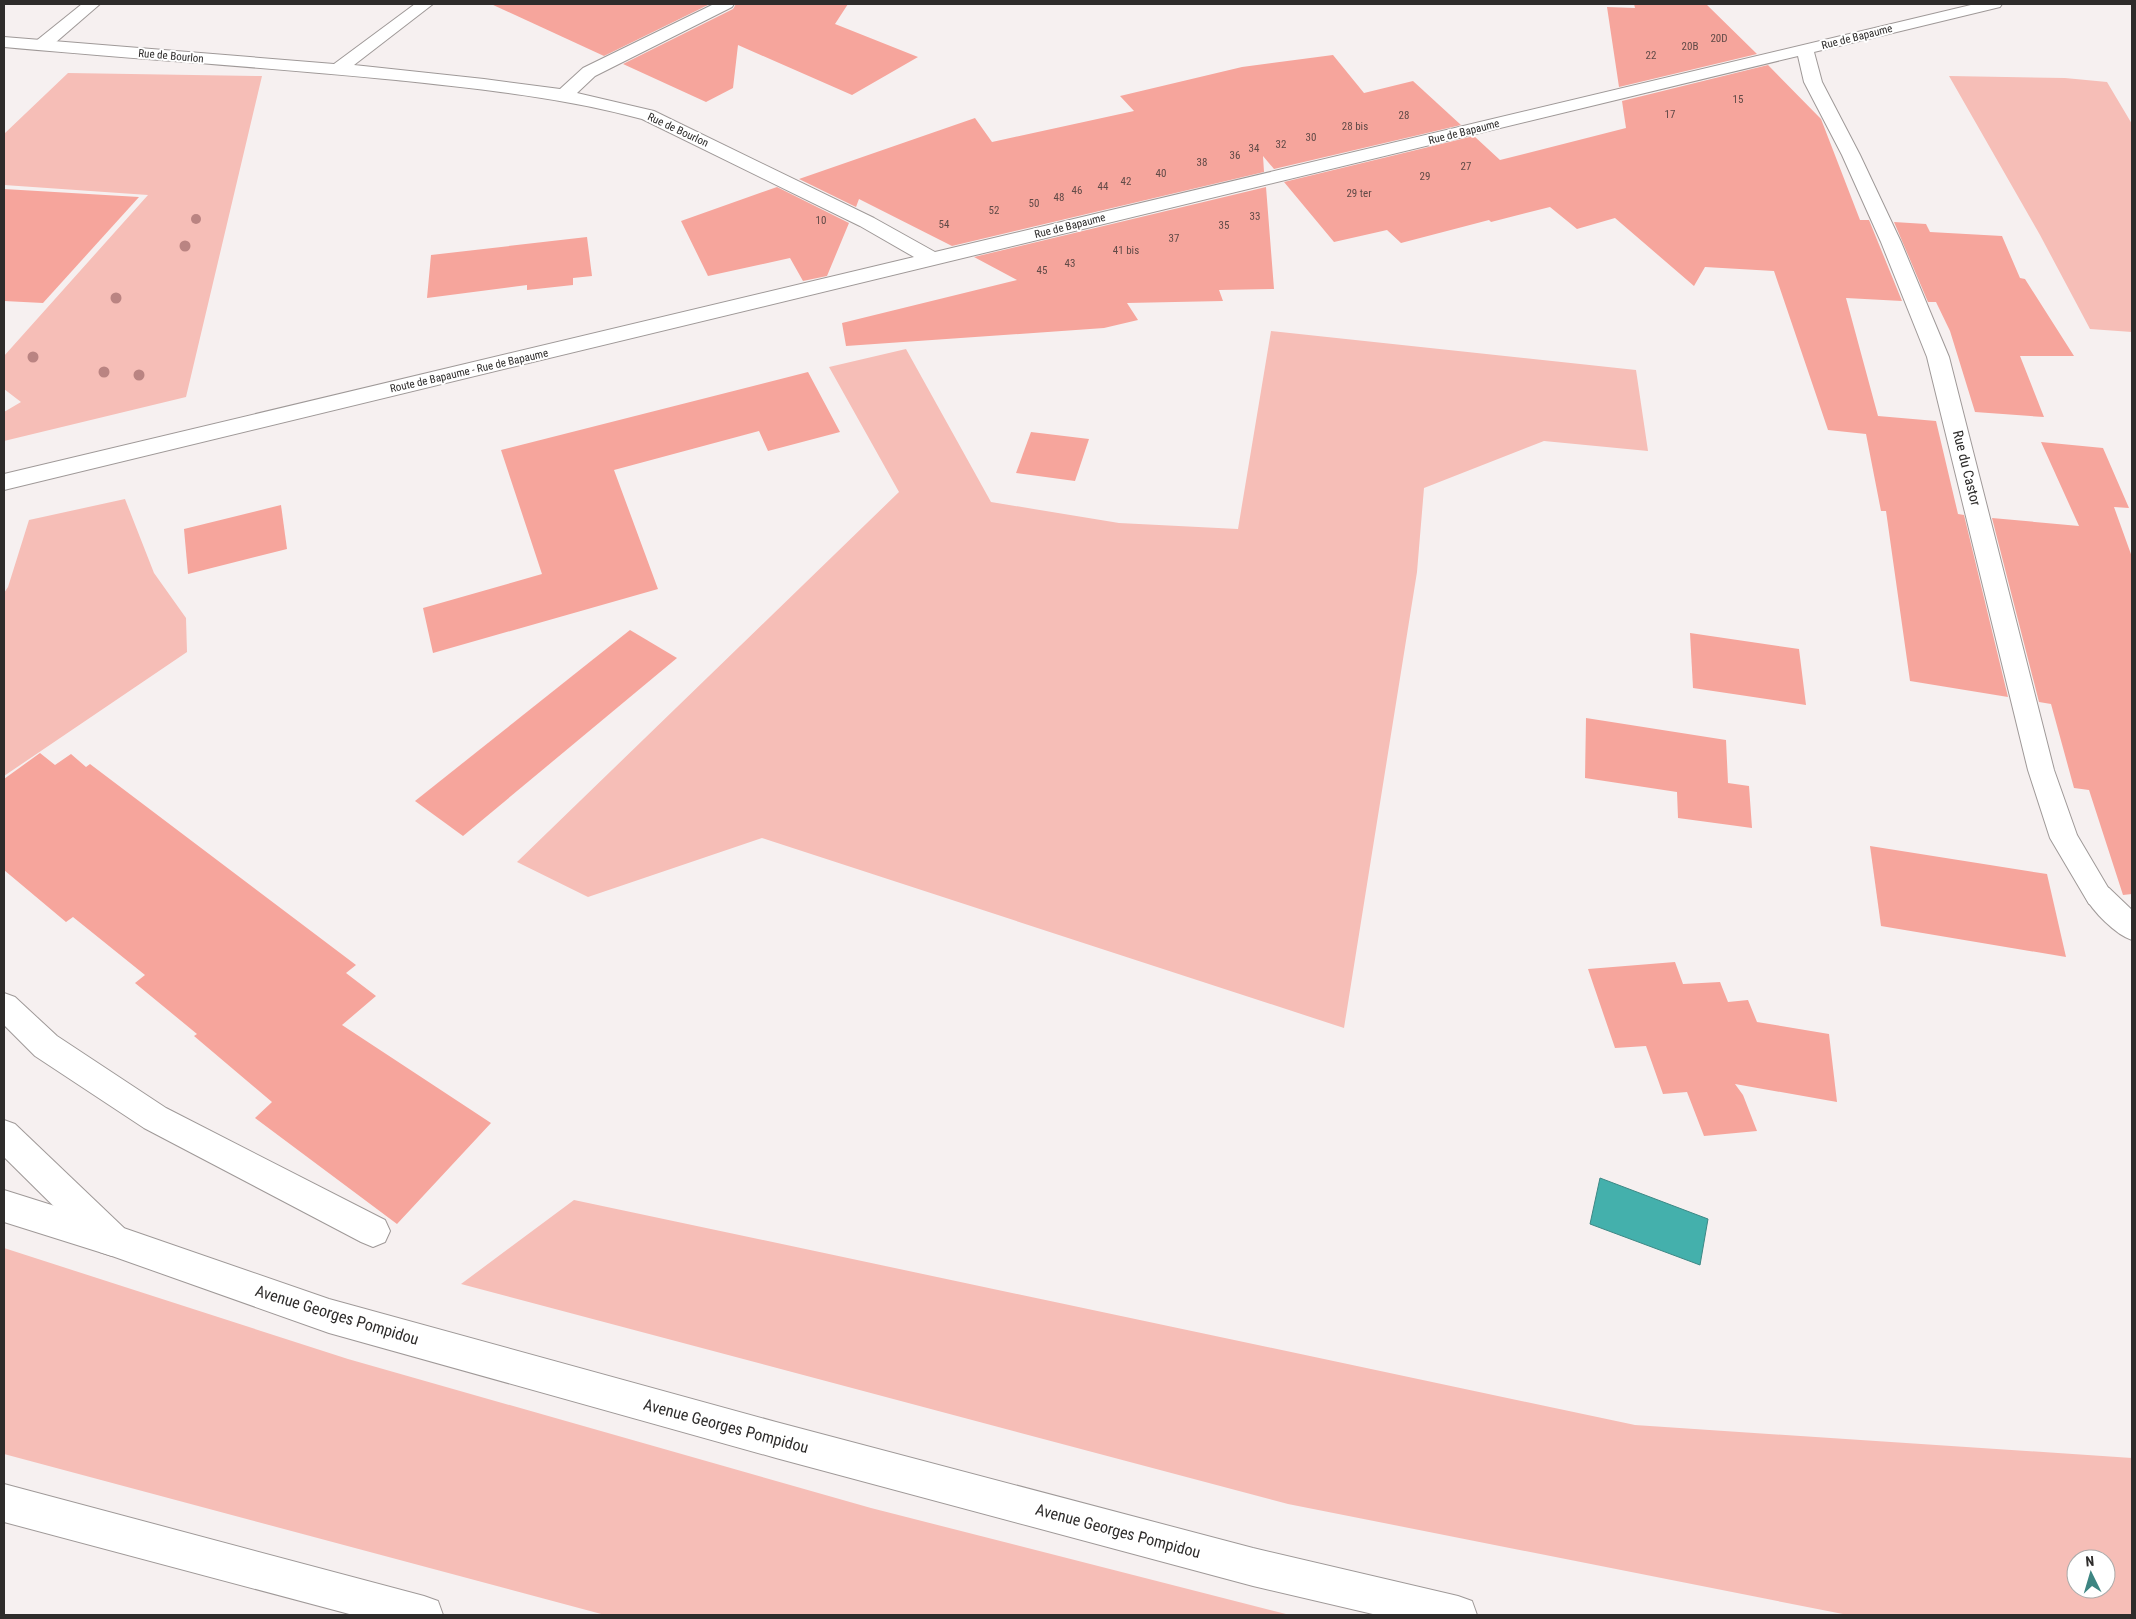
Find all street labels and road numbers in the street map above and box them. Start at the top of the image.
street label: Rue de Bapaume [1820,22,1894,52]
street label: Rue de Bourlon [138,47,204,65]
street label: Rue de Bourlon [646,110,710,150]
street label: Rue de Bapaume [1427,117,1501,147]
street label: Rue de Bapaume [1033,211,1107,241]
street label: Route de Bapaume - Rue de Bapaume [389,346,549,396]
street label: Rue du Castor [1950,429,1984,507]
street label: Avenue Georges Pompidou [253,1281,421,1349]
street label: Avenue Georges Pompidou [641,1395,811,1457]
street label: Avenue Georges Pompidou [1033,1500,1203,1562]

